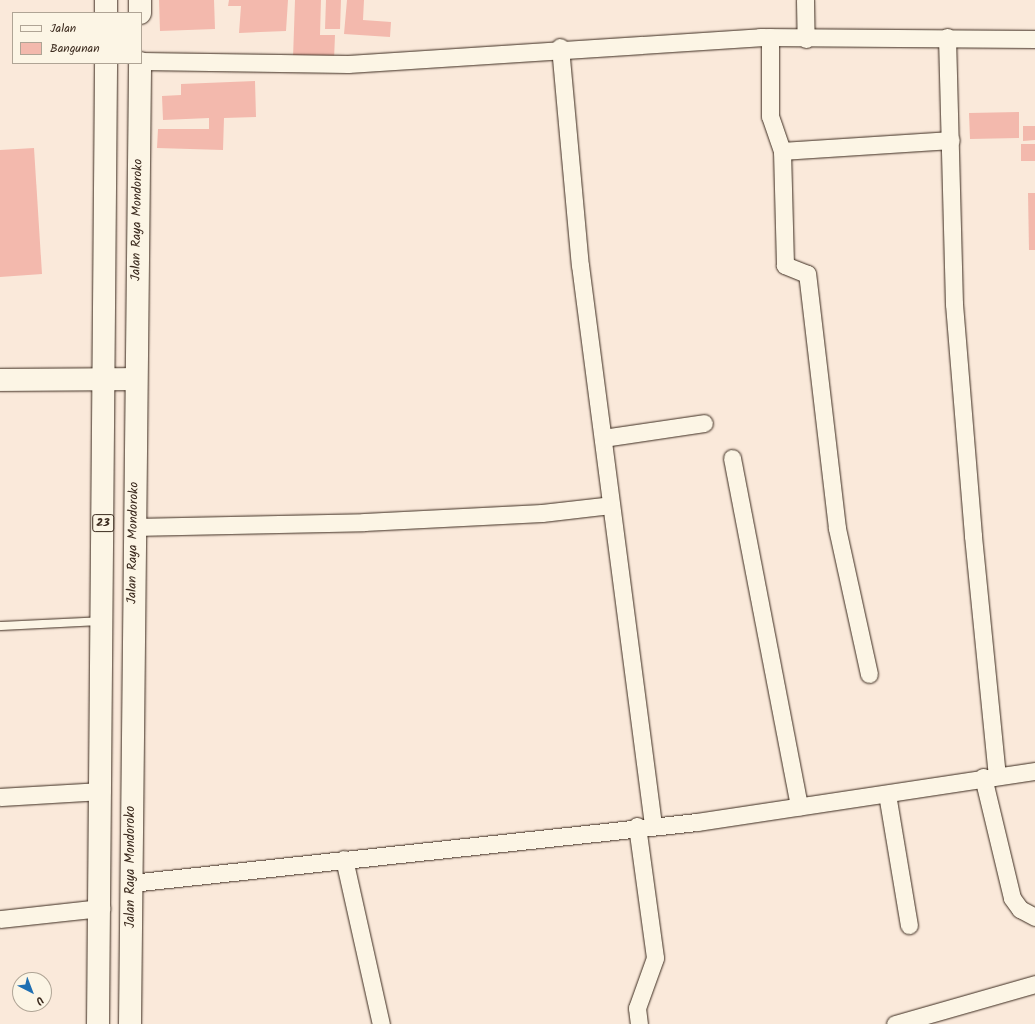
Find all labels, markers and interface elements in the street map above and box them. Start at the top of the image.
legend [12,12,142,64]
text: Jalan [50,19,76,38]
text: Bangunan [50,39,100,58]
street label: Jalan Raya Mondoroko [129,159,147,281]
street label: Jalan Raya Mondoroko [125,482,143,604]
road number: 23 [92,513,114,533]
street label: Jalan Raya Mondoroko [123,806,139,928]
north arrow [12,972,52,1012]
text: U [31,991,48,1009]

